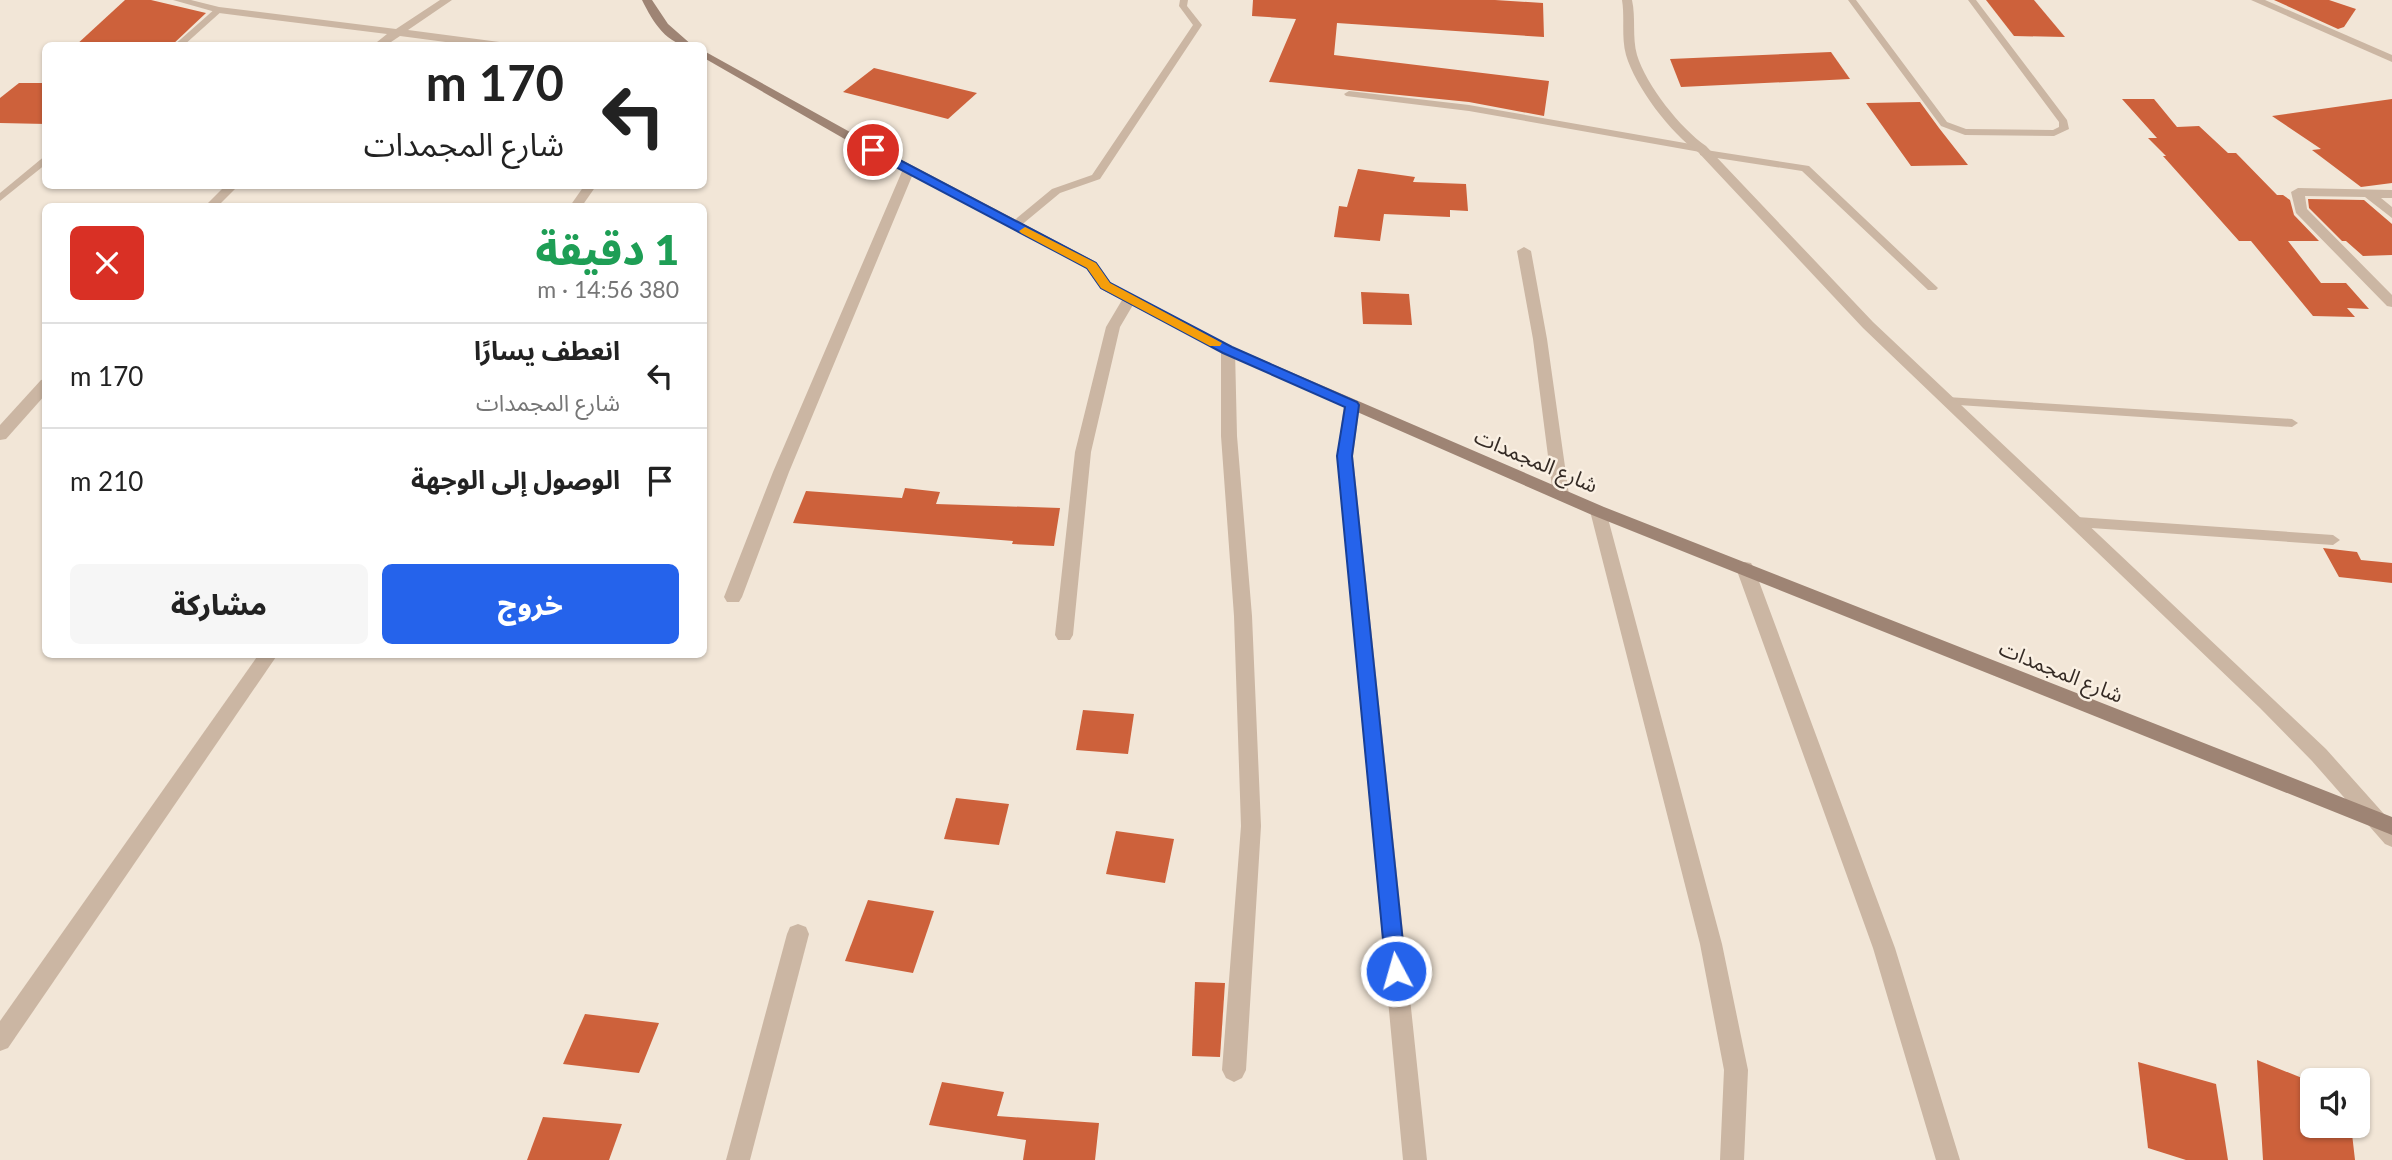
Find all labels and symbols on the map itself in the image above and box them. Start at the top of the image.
pin [843,120,903,180]
street label: شارع المجمدات [1470,422,1602,500]
street label: شارع المجمدات [1994,634,2127,711]
position arrow [1359,934,1433,1008]

